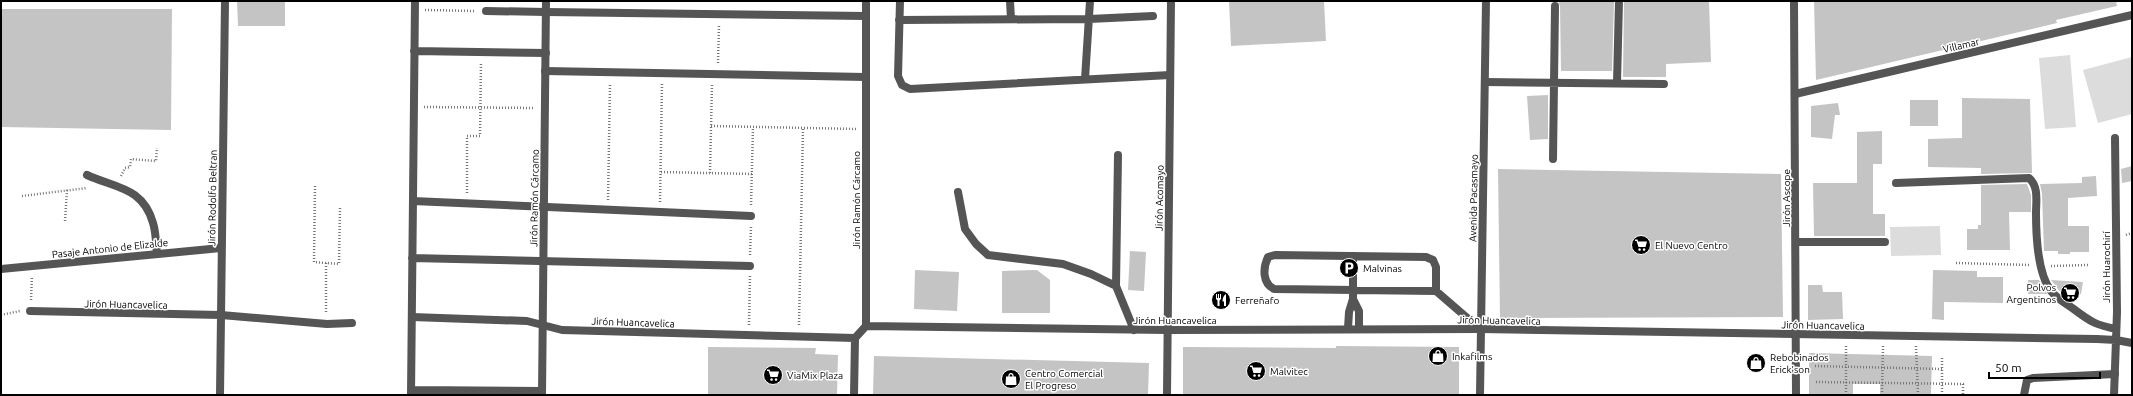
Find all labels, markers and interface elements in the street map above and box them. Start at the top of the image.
street label: Villamar [1942,36,1981,55]
street label: Jirón Ramón Cárcamo [528,149,541,247]
street label: Jirón Rodolfo Beltran [206,150,219,246]
street label: Jirón Ramón Cárcamo [851,151,862,249]
street label: Avenida Pacasmayo [1467,154,1480,242]
street label: Jirón Acomayo [1153,165,1166,231]
street label: Jirón Ascope [1781,169,1792,227]
street label: Jirón Huarochirí [2101,231,2112,303]
supermarket icon: El Nuevo Centro [1630,234,1652,256]
street label: Pasaje Antonio de Elizalde [51,237,169,260]
place label: El Nuevo Centro [1655,240,1728,251]
parking icon: Malvinas [1338,257,1360,279]
place label: Malvinas [1363,263,1402,274]
place label: Polvos Argentinos [2006,282,2056,305]
supermarket icon: Polvos Argentinos [2059,282,2081,304]
restaurant icon: Ferreñafo [1210,289,1232,311]
place label: Ferreñafo [1235,295,1280,306]
street label: Jirón Huancavelica [84,298,168,311]
street label: Jirón Huancavelica [1457,314,1541,327]
street label: Jirón Huancavelica [1133,315,1217,326]
street label: Jirón Huancavelica [591,316,675,329]
street label: Jirón Huancavelica [1781,319,1865,332]
shop icon: Inkafilms [1427,345,1449,367]
place label: Inkafilms [1452,351,1492,362]
shop icon: Rebobinados Erick'son [1745,352,1767,374]
place label: Rebobinados Erick'son [1770,352,1829,375]
scale bar [1989,354,2100,380]
supermarket icon: Malvitec [1245,360,1267,382]
text: 50 m [1995,361,2022,374]
supermarket icon: ViaMix Plaza [762,364,784,386]
place label: Malvitec [1270,366,1308,377]
shop icon: Centro Comercial El Progreso [1000,368,1022,390]
place label: Centro Comercial El Progreso [1025,368,1103,391]
place label: ViaMix Plaza [787,370,843,381]

